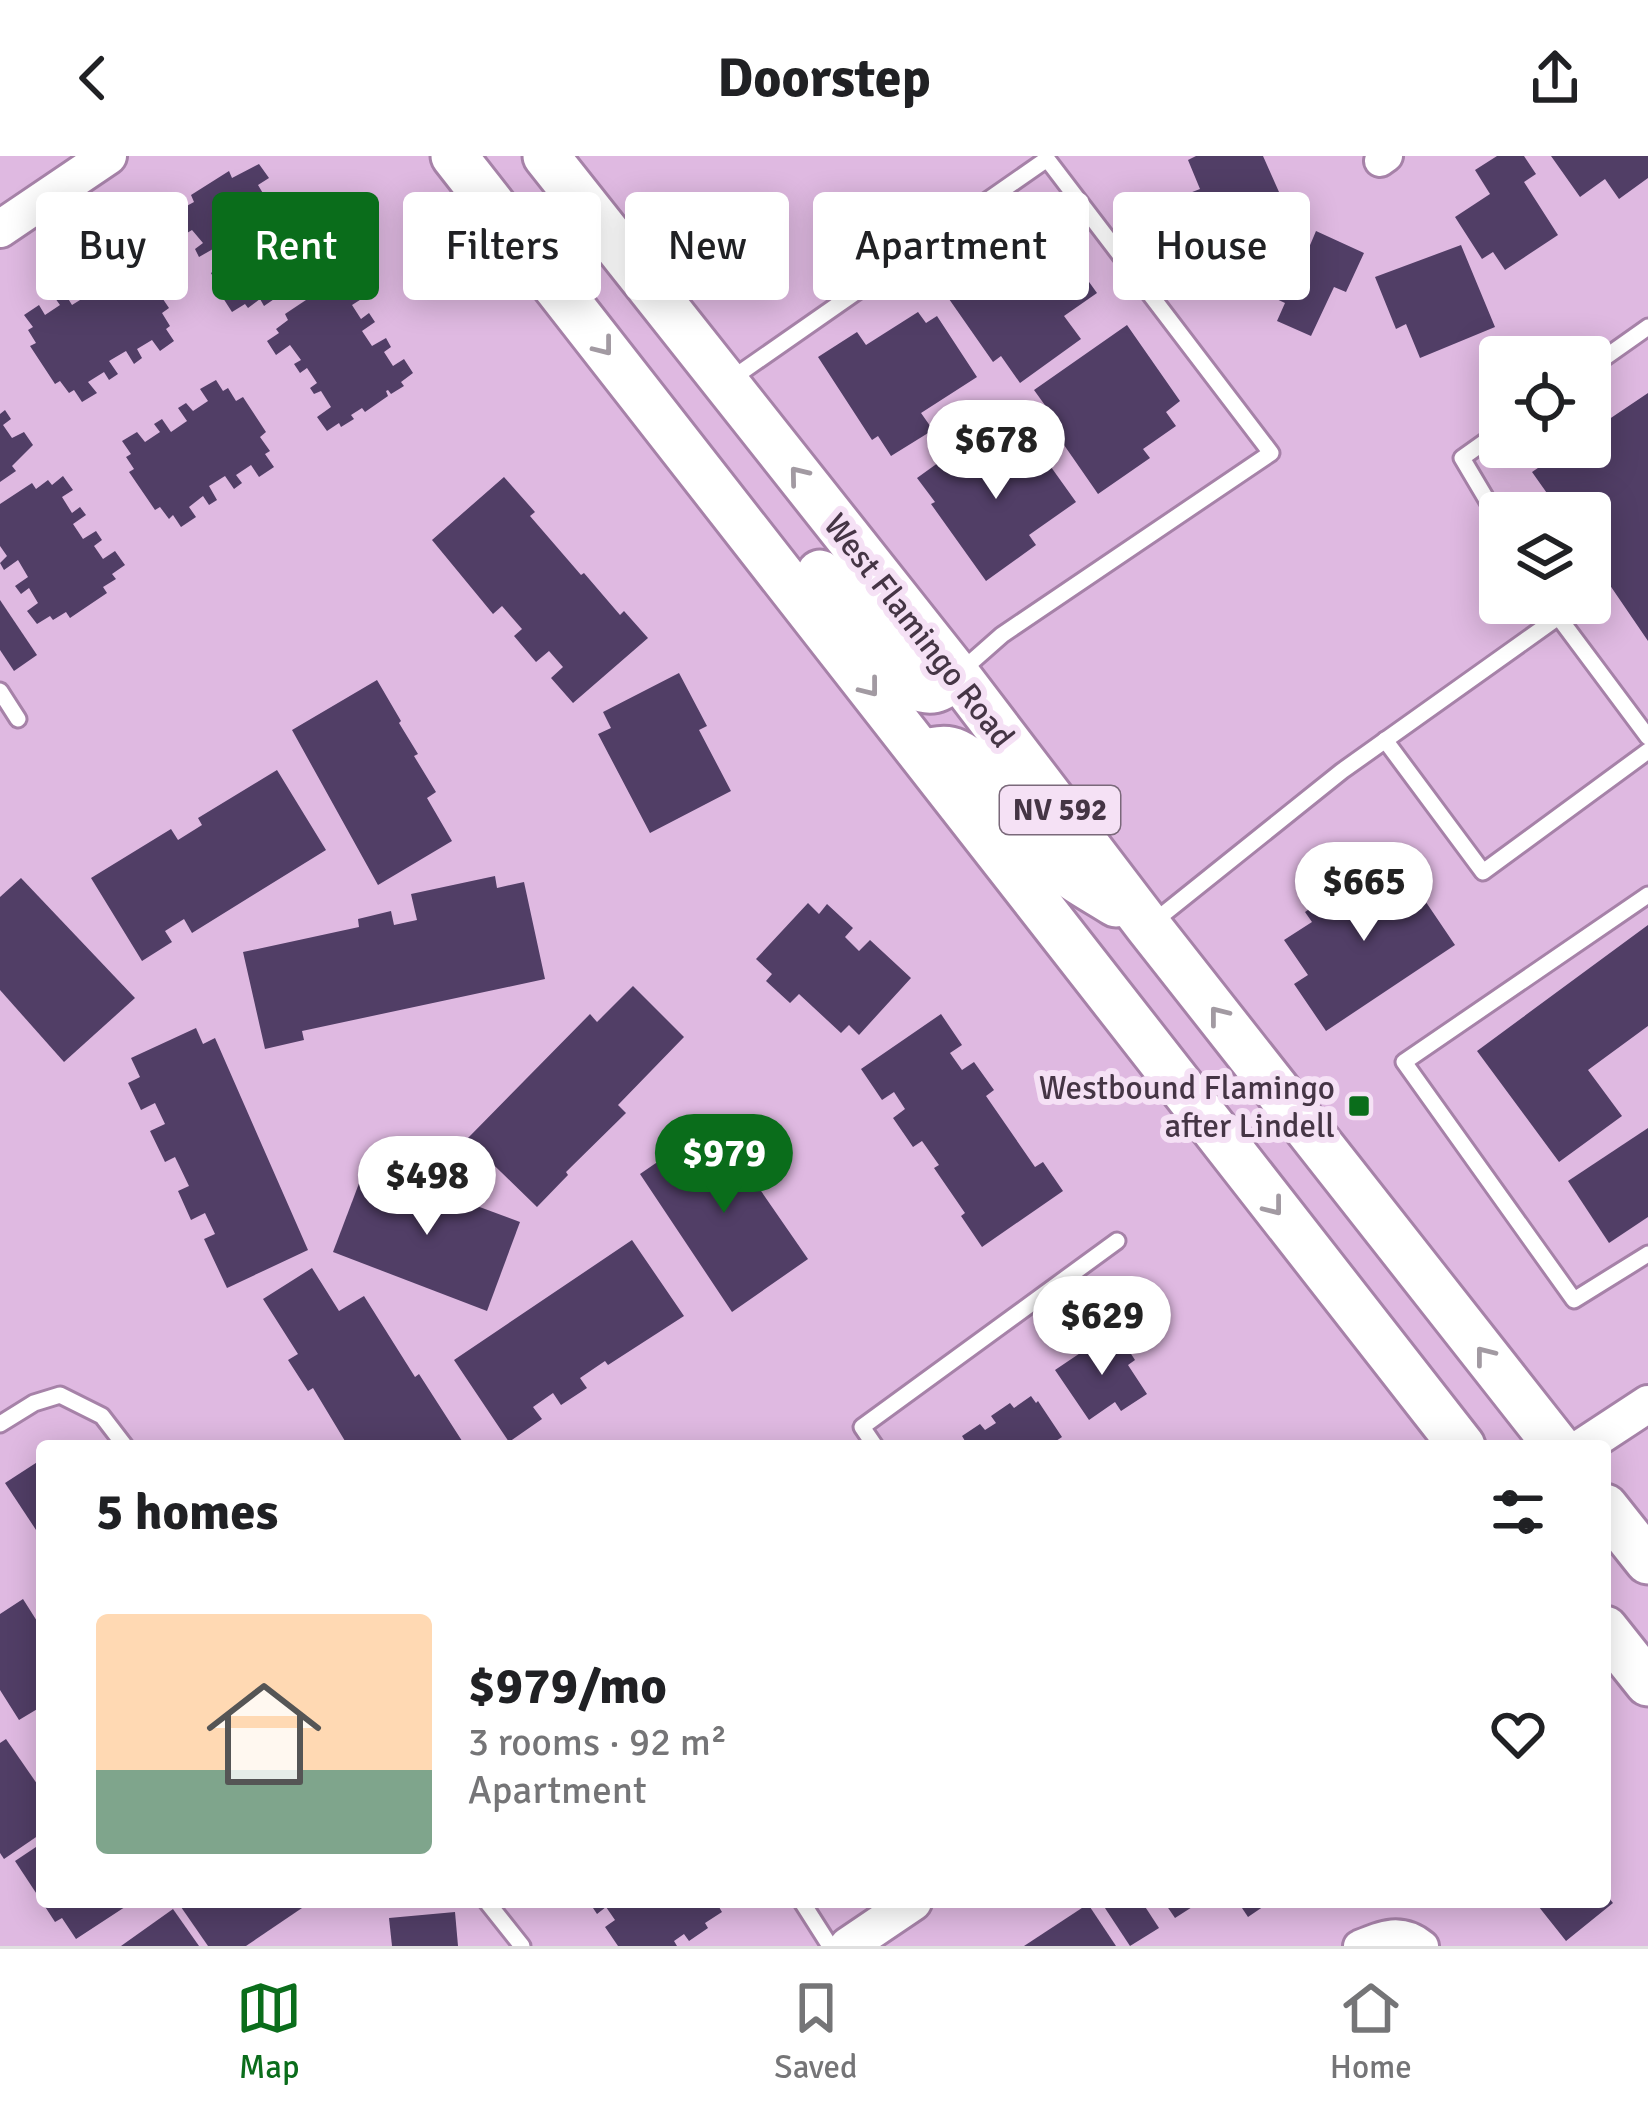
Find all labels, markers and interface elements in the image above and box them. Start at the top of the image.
icon: back [60,45,126,111]
text: Doorstep [717,45,931,112]
icon: share [1522,45,1588,111]
chip: Buy [36,192,188,300]
chip: Rent [212,192,379,300]
chip: Filters [403,192,601,300]
chip: New [625,192,789,300]
chip: Apartment [813,192,1089,300]
chip: House [1113,192,1310,300]
one-way arrow [590,334,611,356]
map controls [1479,336,1611,624]
button: locate [1479,336,1611,468]
pin: $678 [925,400,1067,502]
text: $678 [954,415,1038,463]
one-way arrow [791,467,812,489]
button: layers [1479,492,1611,624]
street label: West Flamingo Road [815,506,1023,756]
one-way arrow [856,674,877,696]
road number: NV 592 [1000,786,1120,834]
pin: $665 [1293,842,1435,944]
text: $665 [1322,857,1406,905]
one-way arrow [1211,1006,1232,1028]
place label: Westbound Flamingo after Lindell [1039,1068,1335,1147]
marker: Westbound Flamingo after Lindell [1346,1093,1372,1119]
pin: $979 [653,1114,795,1216]
text: $979 [682,1129,766,1177]
pin: $498 [356,1136,498,1238]
text: $498 [385,1151,469,1199]
one-way arrow [1260,1194,1282,1216]
pin: $629 [1031,1276,1173,1378]
text: $629 [1060,1291,1144,1339]
one-way arrow [1477,1346,1498,1368]
icon: filters [1485,1479,1551,1545]
text: 5 homes [96,1481,278,1544]
text: $979/mo [468,1655,667,1718]
icon: home [192,1662,336,1806]
icon: heart [1485,1701,1551,1767]
text: 3 rooms · 92 m² [468,1718,727,1766]
text: Apartment [468,1766,647,1814]
tab: Map [236,1975,302,2088]
tab: Saved [774,1975,857,2088]
tab: Home [1330,1975,1412,2088]

